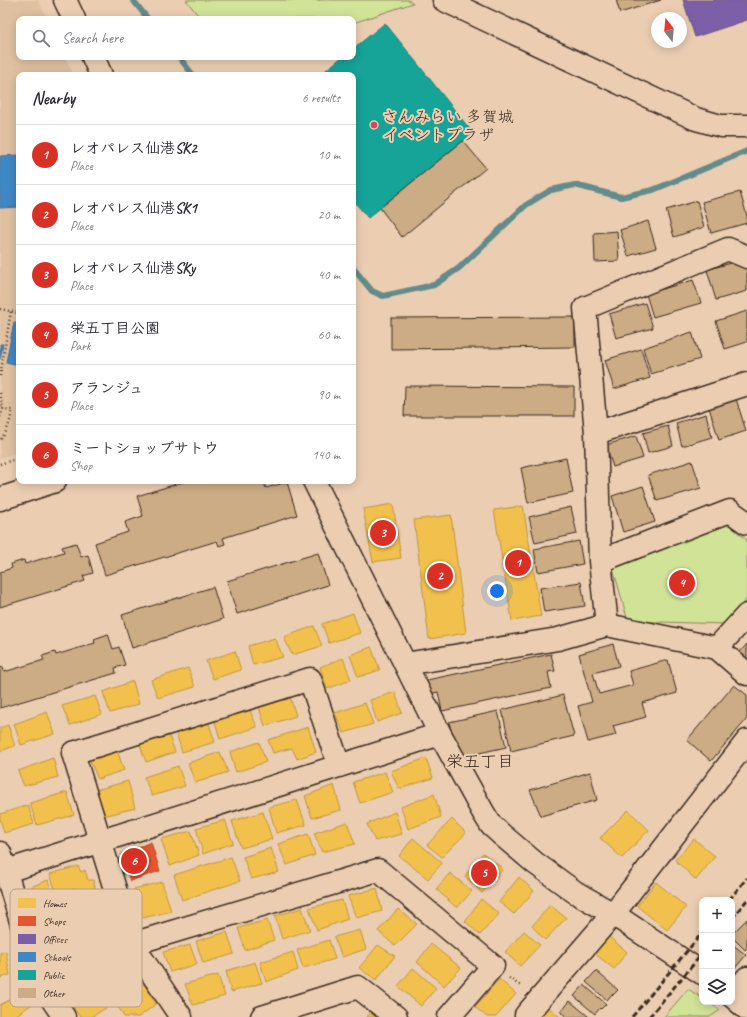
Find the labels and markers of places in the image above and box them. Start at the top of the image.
place label: さんみらい 多賀城 イベントプラザ [382,107,514,145]
marker: さんみらい 多賀城 イベントプラザ [369,120,379,130]
pin: 3 [370,518,396,548]
pin: 1 [505,548,531,578]
pin: 2 [427,561,453,591]
pin: 4 [669,568,695,598]
pin: 6 [121,846,147,876]
pin: 5 [471,858,497,888]

